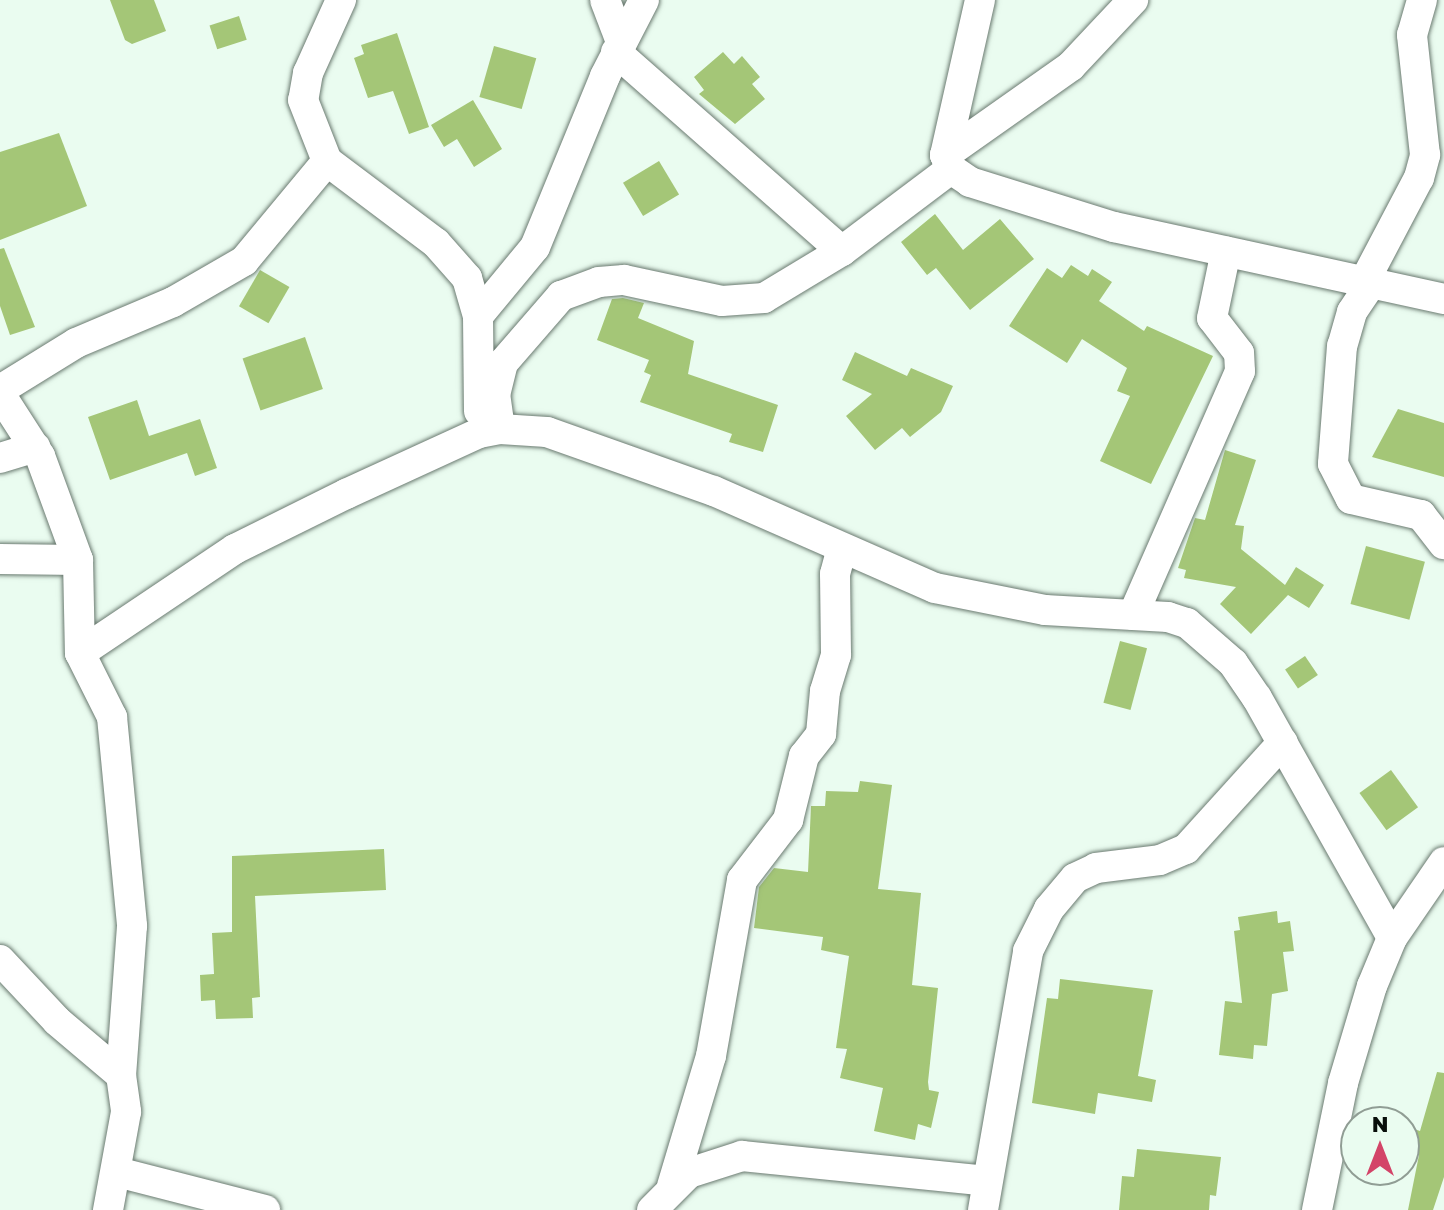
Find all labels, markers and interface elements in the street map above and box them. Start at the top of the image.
north arrow [1340,1106,1420,1186]
text: N [1372,1110,1388,1137]

